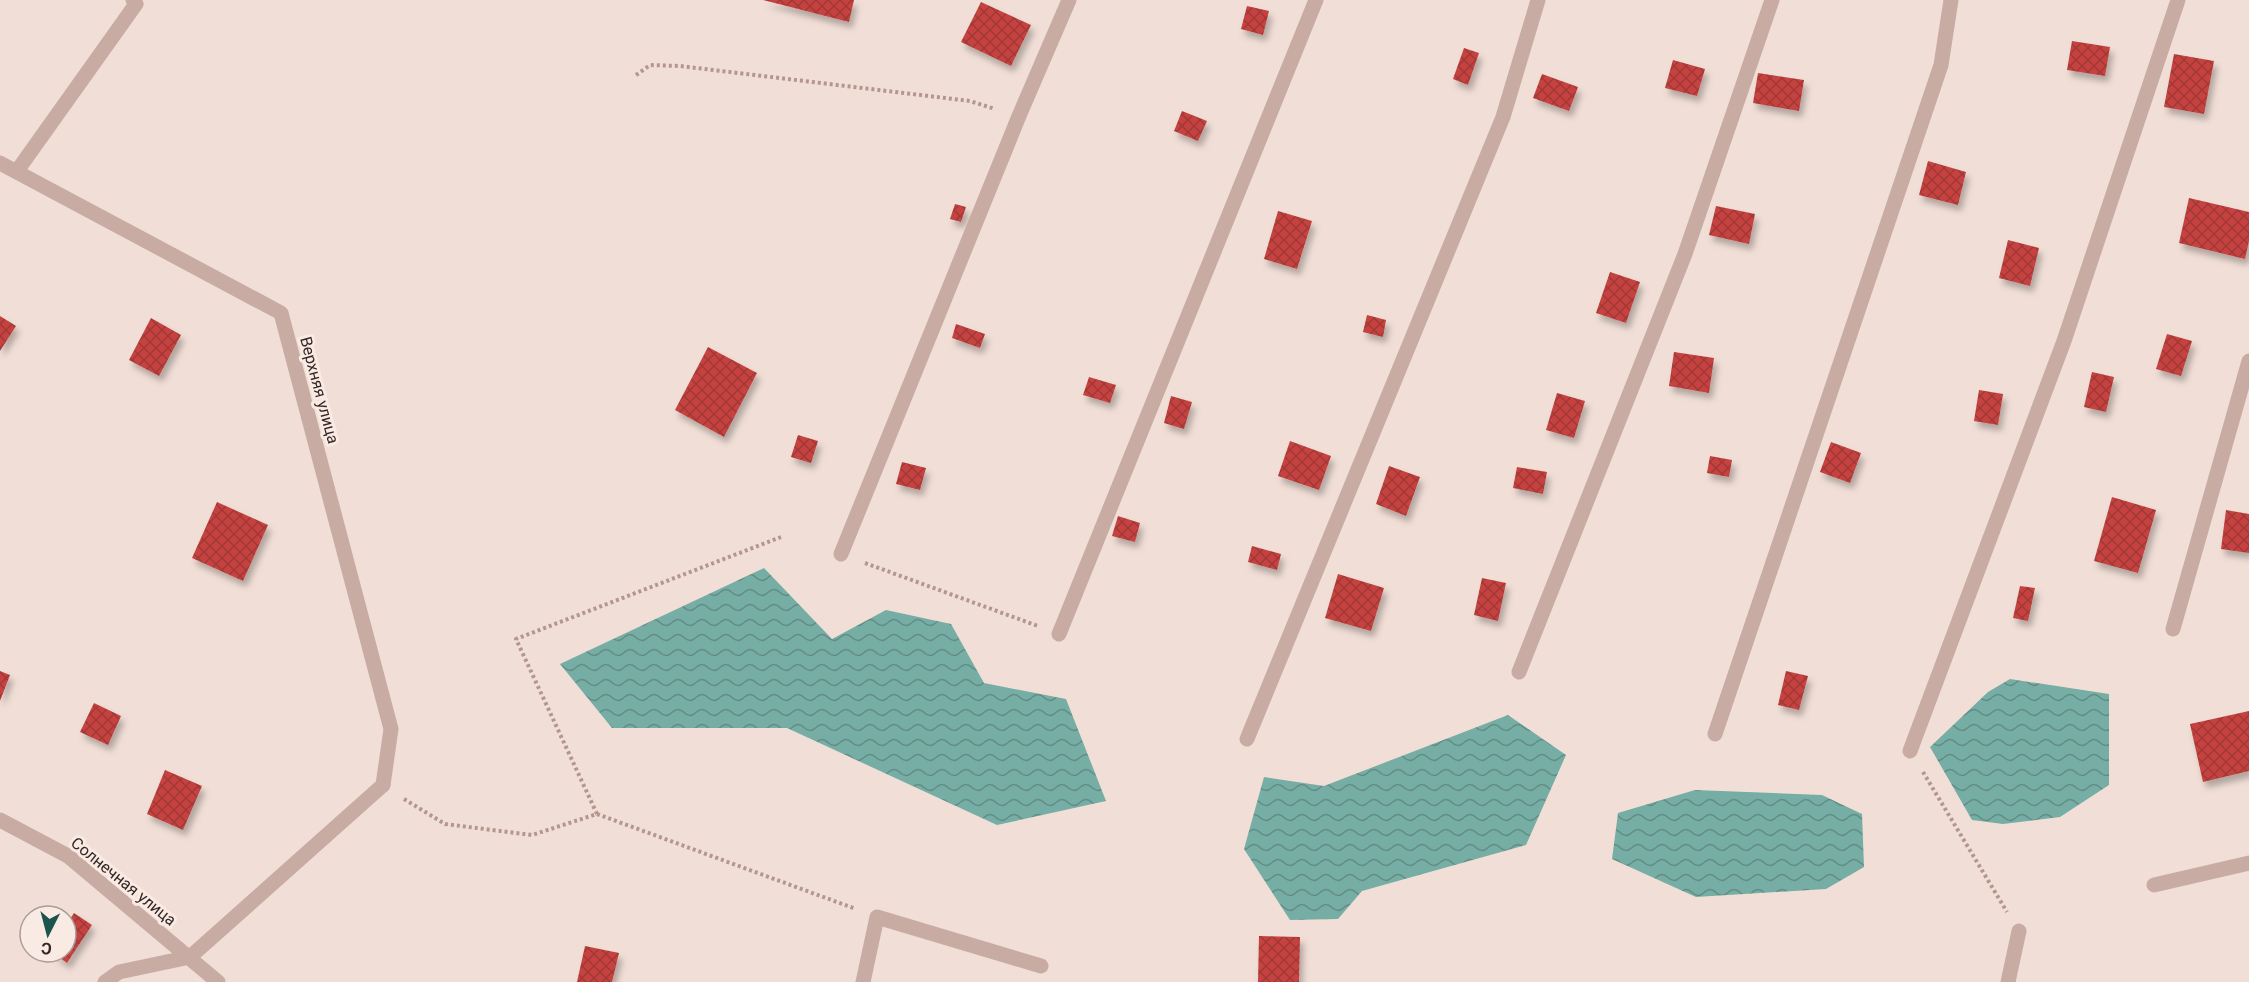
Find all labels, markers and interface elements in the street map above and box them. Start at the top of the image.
street label: Верхняя улица [296,335,343,446]
street label: Солнечная улица [67,833,180,930]
north arrow [18,904,78,964]
text: С [40,938,53,958]

